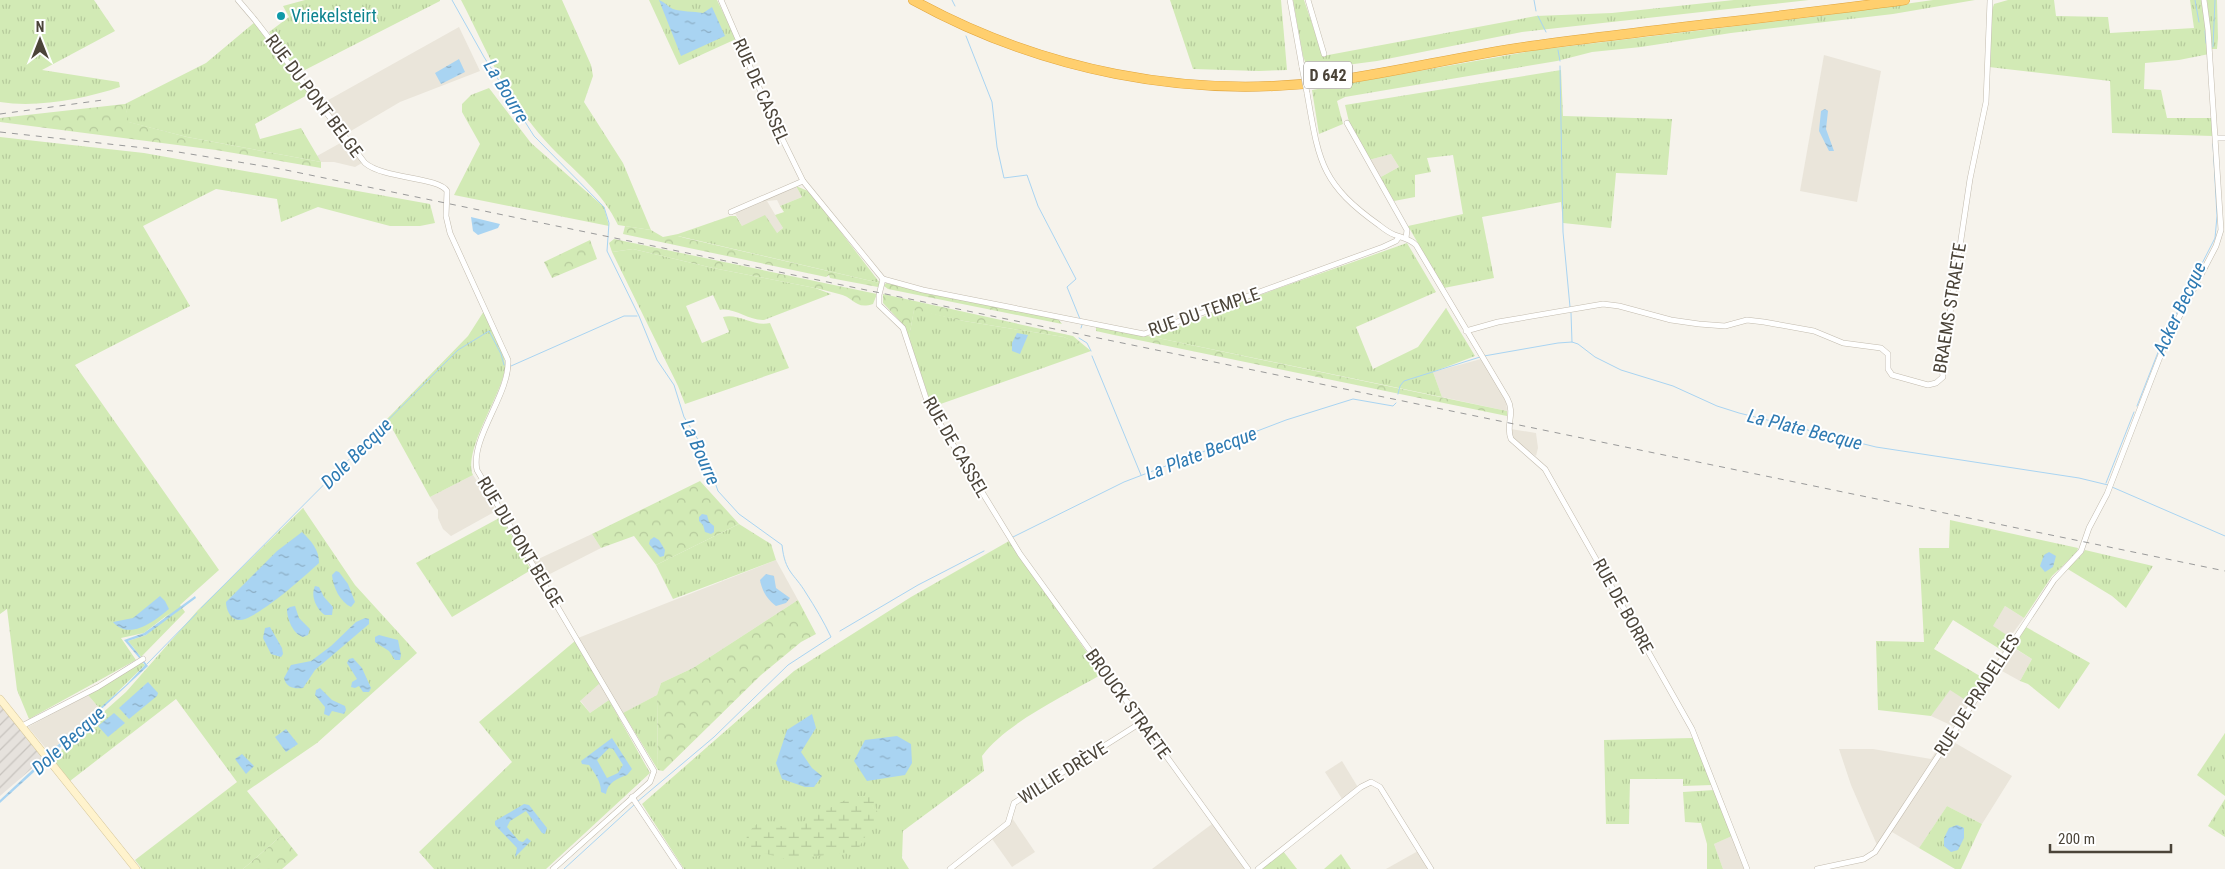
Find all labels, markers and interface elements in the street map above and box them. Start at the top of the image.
place label: Vriekelsteirt [291,5,377,26]
marker: Vriekelsteirt [275,10,287,22]
north arrow [15,15,65,65]
text: N [36,19,44,35]
street label: RUE DU PONT BELGE [261,30,367,161]
street label: RUE DE CASSEL [729,35,794,147]
water label: La Bourre [479,55,534,127]
road number: D 642 [1304,62,1352,88]
street label: BRAEMS STRAETE [1929,241,1970,375]
water label: Acker Becque [2148,258,2211,359]
street label: RUE DU TEMPLE [1145,283,1262,340]
street label: RUE DE CASSEL [919,393,994,501]
water label: La Plate Becque [1745,404,1865,455]
water label: Dole Becque [316,413,397,494]
water label: La Bourre [676,416,725,489]
water label: La Plate Becque [1142,422,1260,485]
street label: RUE DU PONT BELGE [473,473,568,611]
street label: RUE DE BORRE [1589,555,1658,657]
street label: RUE DE PRADELLES [1929,630,2024,759]
street label: BROUCK STRAETE [1082,645,1175,763]
water label: Dole Becque [27,701,110,779]
street label: WILLIE DRÈVE [1014,737,1111,808]
scale bar [2050,822,2171,854]
text: 200 m [2058,830,2095,848]

